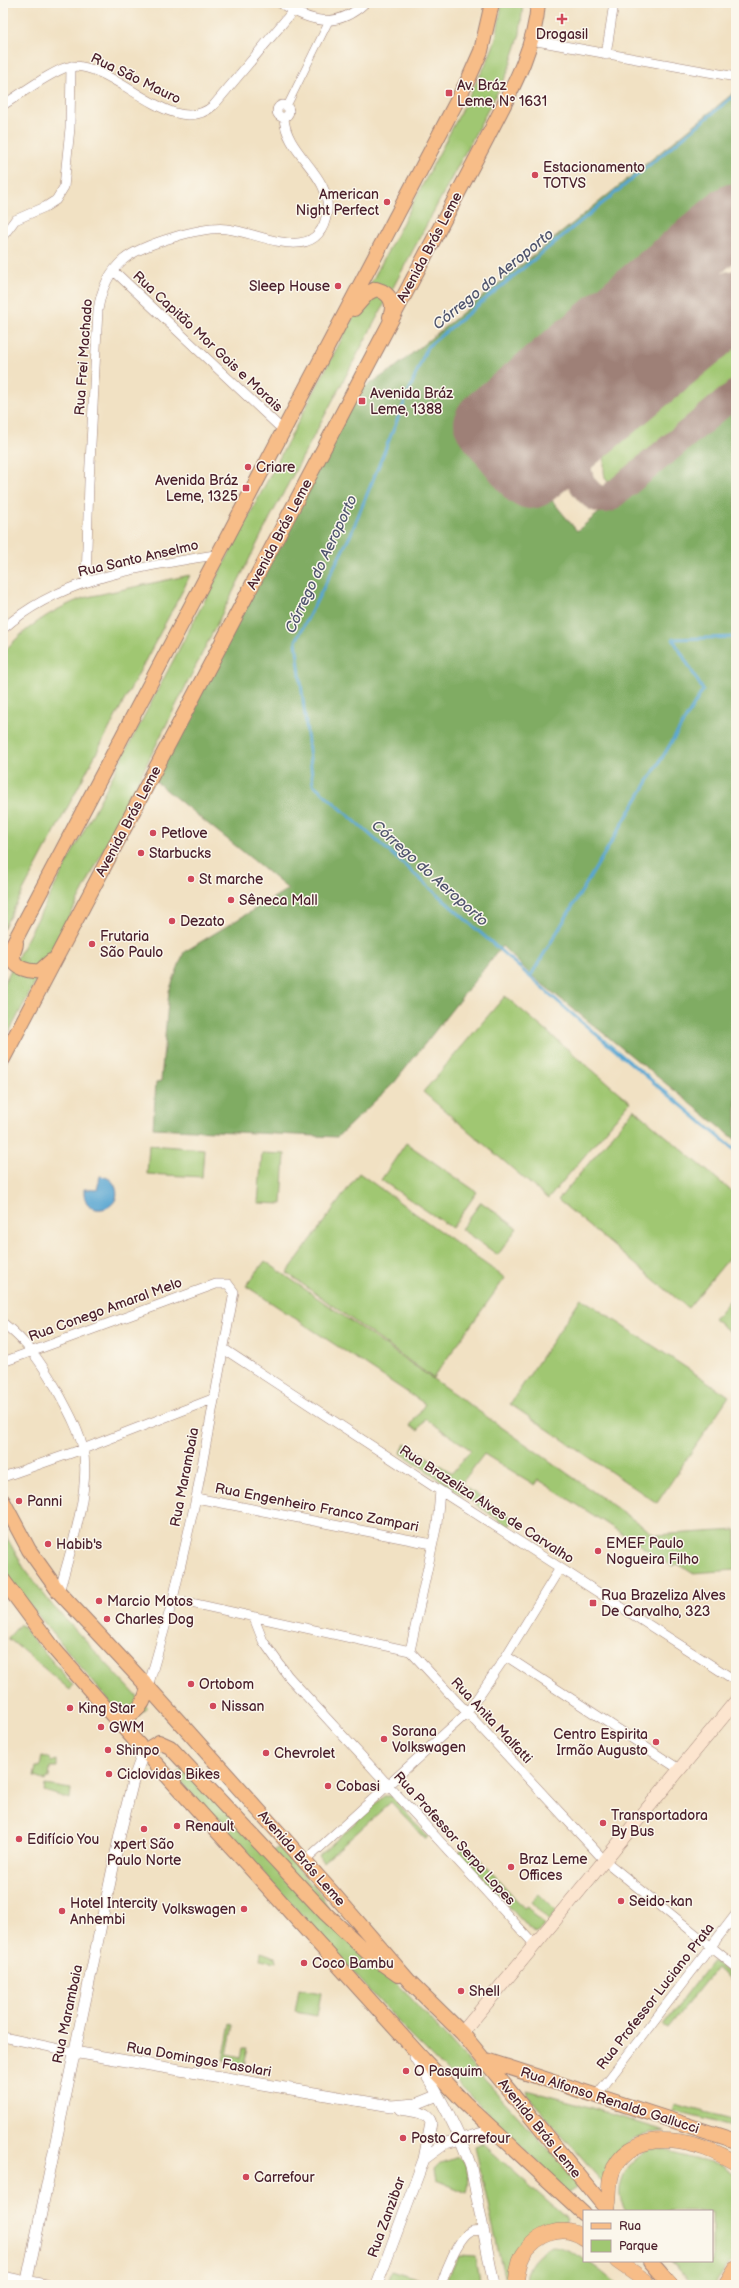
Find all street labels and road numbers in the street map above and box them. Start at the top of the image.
street label: Rua São Mauro [88,49,184,108]
street label: Avenida Brás Leme [393,189,466,305]
street label: Rua Capitão Mor Gois e Morais [129,267,286,415]
street label: Rua Frei Machado [71,298,96,416]
street label: Avenida Brás Leme [243,476,316,592]
street label: Rua Santo Anselmo [76,536,200,581]
street label: Avenida Brás Leme [92,763,165,879]
street label: Rua Conego Amaral Melo [26,1274,184,1345]
street label: Rua Marambaia [167,1426,202,1528]
street label: Rua Brazeliza Alves de Carvalho [396,1442,577,1567]
street label: Rua Engenheiro Franco Zampari [214,1479,420,1536]
street label: Rua Anita Malfatti [447,1674,536,1767]
street label: Rua Professor Serpa Lopes [390,1768,519,1909]
street label: Avenida Brás Leme [254,1807,349,1910]
street label: Rua Professor Luciano Prata [593,1920,718,2073]
street label: Rua Marambaia [49,1963,86,2065]
street label: Rua Domingos Fasolari [125,2038,273,2081]
street label: Rua Alfonso Renaldo Gallucci [518,2064,701,2137]
street label: Avenida Brás Leme [494,2075,585,2181]
street label: Rua Zanzibar [364,2174,409,2260]

